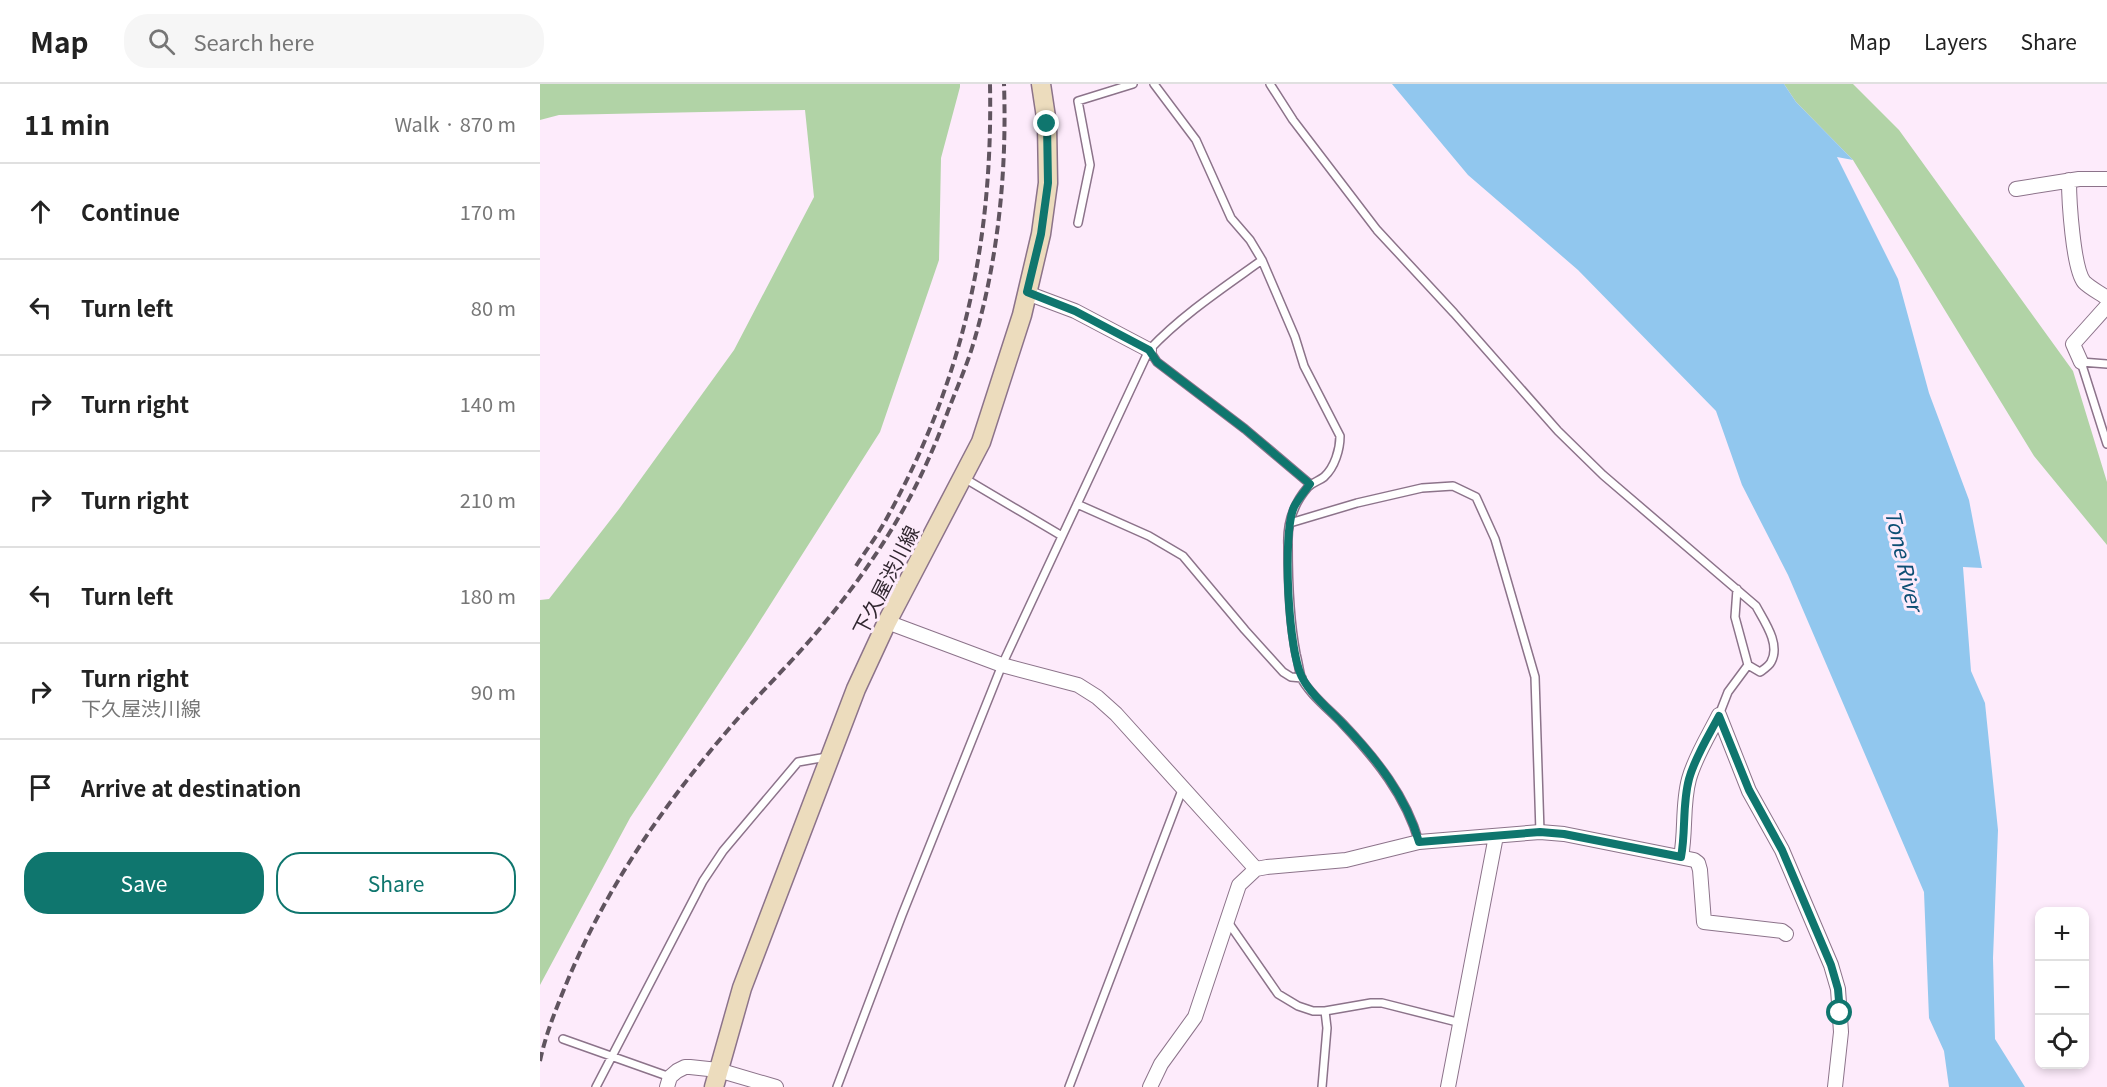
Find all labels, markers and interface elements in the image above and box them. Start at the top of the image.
search box [124,14,544,68]
text: Map [30,21,88,61]
icon: search [145,25,178,58]
text: Search here [193,25,314,57]
text: Map [1849,26,1891,56]
text: Layers [1924,26,1987,56]
text: Share [2020,26,2077,56]
text: 11 min [24,105,110,142]
text: Walk · 870 m [394,109,516,138]
route end [1033,110,1059,136]
icon: ahead [24,195,57,228]
text: Continue [81,195,180,227]
text: 170 m [460,197,516,226]
icon: left [24,291,57,324]
text: Turn left [81,291,173,323]
text: 80 m [471,293,516,322]
icon: right [24,387,57,420]
text: Turn right [81,387,189,419]
text: 140 m [460,389,516,418]
icon: right [24,483,57,516]
text: Turn right [81,483,189,515]
text: 210 m [460,485,516,514]
water label: Tone River [1879,507,1932,617]
street label: 下久屋渋川線 [845,520,925,640]
icon: left [24,579,57,612]
text: Turn left [81,579,173,611]
text: 180 m [460,581,516,610]
text: Turn right [81,661,189,693]
icon: right [24,675,57,708]
text: 90 m [471,677,516,706]
text: 下久屋渋川線 [81,693,201,722]
icon: arrive [24,771,57,804]
text: Arrive at destination [81,771,301,803]
button: Save [24,852,264,914]
button: Share [276,852,516,914]
map controls [2035,907,2089,1069]
button: + [2035,907,2089,961]
button: − [2035,961,2089,1015]
route start [1826,999,1852,1025]
button: locate [2035,1015,2089,1069]

